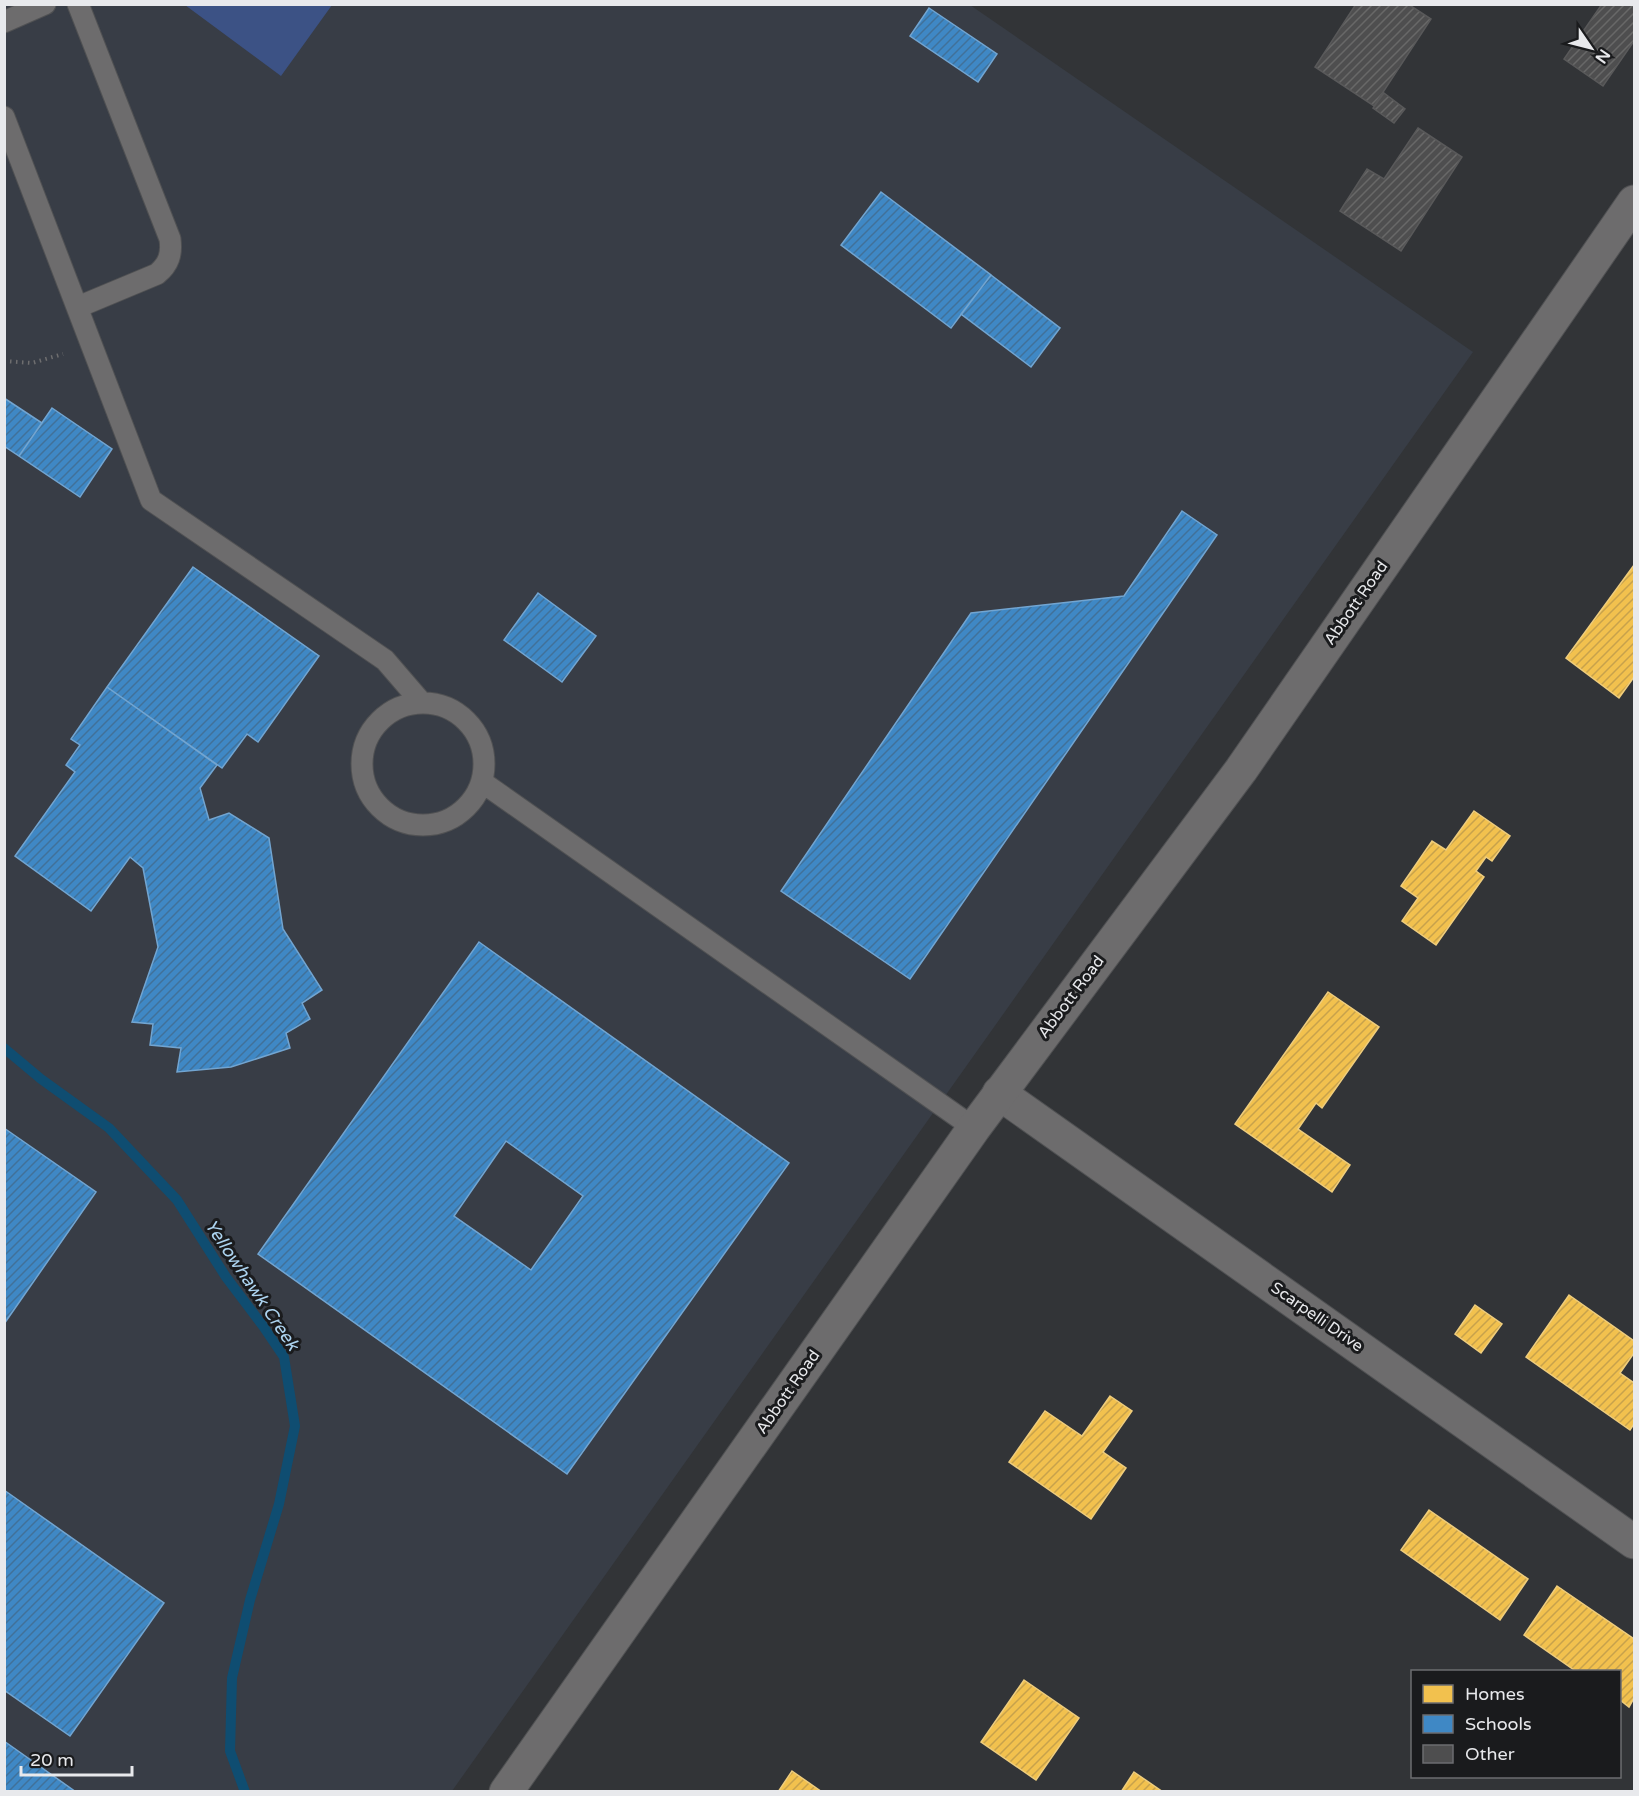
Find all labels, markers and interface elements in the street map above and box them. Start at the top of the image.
north arrow [1561,18,1621,78]
text: N [1591,45,1614,67]
street label: Abbott Road [1320,557,1392,649]
street label: Abbott Road [1033,952,1109,1042]
water label: Yellowhawk Creek [200,1215,305,1356]
street label: Scarpelli Drive [1267,1278,1367,1356]
street label: Abbott Road [752,1346,824,1438]
legend [1411,1670,1621,1778]
text: Homes [1465,1683,1525,1705]
text: Schools [1465,1713,1532,1735]
scale bar [21,1739,132,1777]
text: Other [1465,1743,1515,1765]
text: 20 m [30,1749,74,1771]

